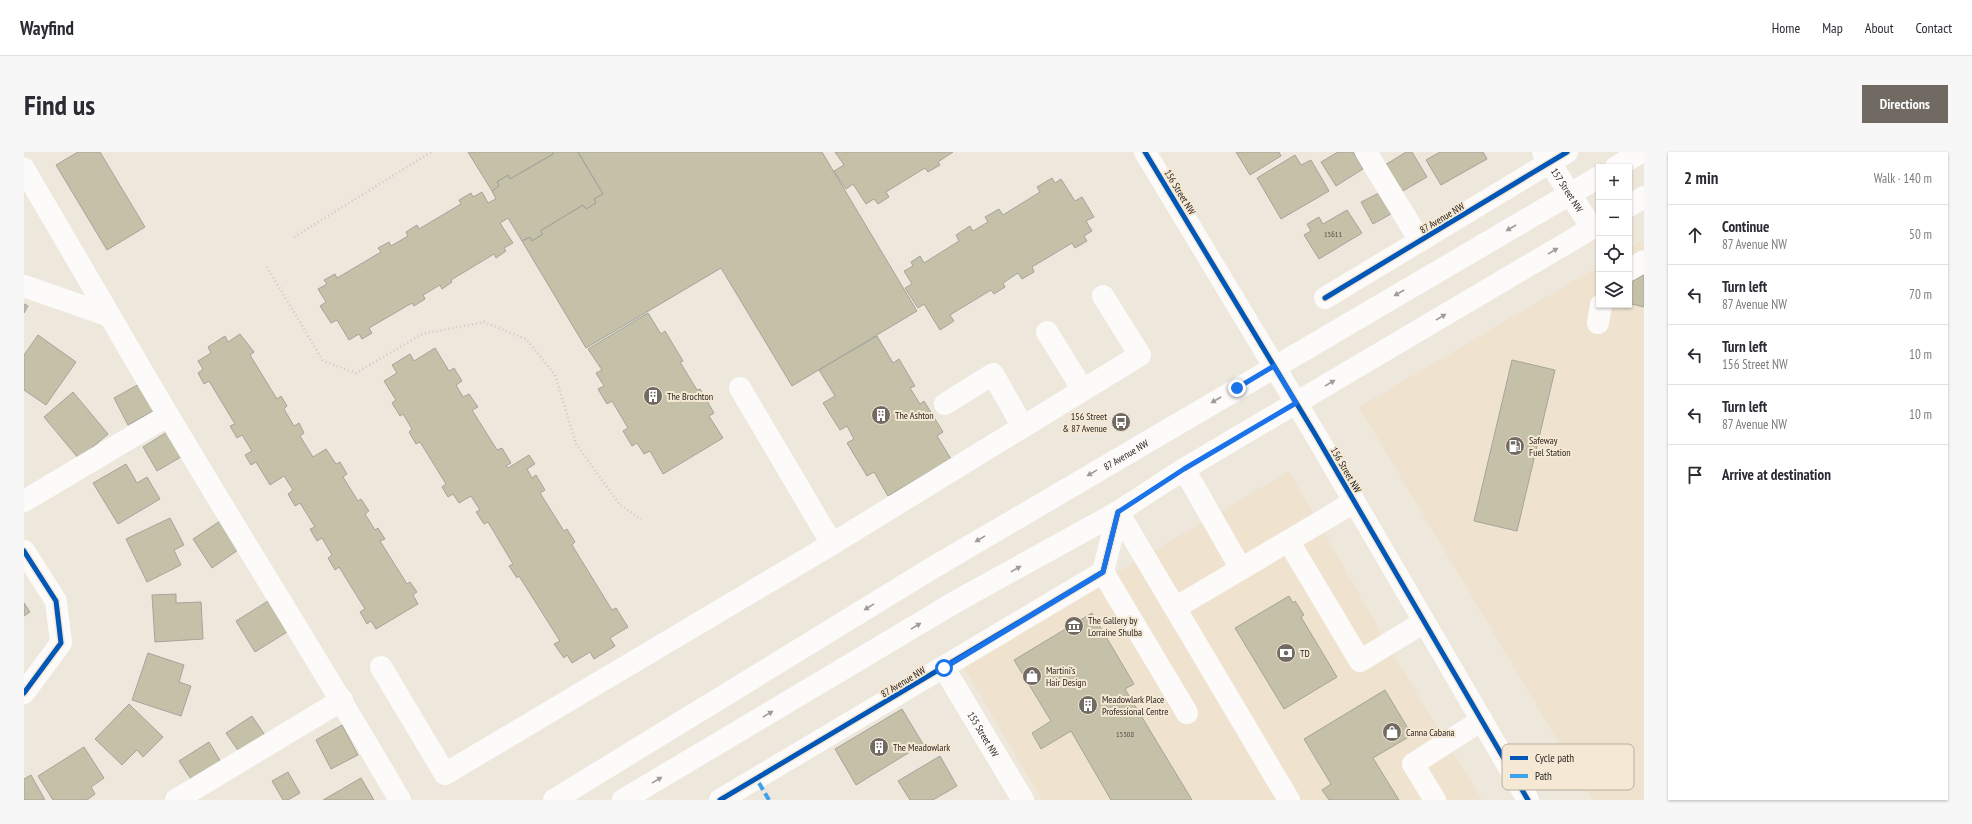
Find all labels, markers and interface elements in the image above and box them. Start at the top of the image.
text: Wayfind [20,16,74,40]
text: Home [1772,19,1800,37]
text: Map [1822,19,1843,37]
text: About [1865,19,1894,37]
text: Contact [1916,19,1952,37]
button: Directions [1862,85,1948,123]
text: Find us [24,86,95,123]
map controls [1596,164,1632,308]
button: + [1596,164,1632,200]
street label: 157 Street NW [1548,165,1587,215]
street label: 156 Street NW [1161,167,1199,217]
text: 2 min [1684,167,1718,189]
text: Walk · 140 m [1874,170,1932,187]
street label: 87 Avenue NW [1417,199,1467,236]
button: − [1596,200,1632,236]
text: Continue [1722,217,1769,236]
icon: ahead [1684,224,1706,246]
one-way arrow [1505,225,1517,232]
text: 50 m [1909,226,1932,243]
house number: 15611 [1324,229,1342,239]
button: locate [1596,236,1632,272]
text: 87 Avenue NW [1722,236,1787,253]
one-way arrow [1547,247,1559,254]
button: layers [1596,272,1632,308]
text: Turn left [1722,277,1767,296]
icon: left [1684,284,1706,306]
text: 70 m [1909,286,1932,303]
one-way arrow [1393,290,1405,297]
text: 87 Avenue NW [1722,296,1787,313]
one-way arrow [1436,313,1447,320]
text: Turn left [1722,337,1767,356]
icon: left [1684,344,1706,366]
text: 10 m [1909,346,1932,363]
text: 156 Street NW [1722,356,1788,373]
route end [1228,379,1246,397]
one-way arrow [1324,379,1336,386]
building icon: The Brochton [642,385,664,407]
place label: The Brochton [667,390,713,403]
one-way arrow [1210,397,1222,404]
text: Turn left [1722,397,1767,416]
building icon: The Ashton [870,404,892,426]
icon: left [1684,404,1706,426]
text: 10 m [1909,406,1932,423]
place label: The Ashton [895,409,934,422]
place label: 156 Street & 87 Avenue [1063,410,1107,435]
bus stop icon: 156 Street & 87 Avenue [1110,411,1132,433]
text: 87 Avenue NW [1722,416,1787,433]
place label: Safeway Fuel Station [1529,434,1571,459]
fuel station icon: Safeway Fuel Station [1504,435,1526,457]
street label: 87 Avenue NW [1101,436,1151,473]
street label: 156 Street NW [1328,445,1364,495]
icon: arrive [1684,464,1706,486]
text: Arrive at destination [1722,465,1831,484]
one-way arrow [1086,469,1098,476]
one-way arrow [974,536,986,543]
one-way arrow [1010,566,1022,572]
one-way arrow [863,603,875,610]
place label: The Gallery by Lorraine Shulba [1088,614,1142,639]
museum icon: The Gallery by Lorraine Shulba [1063,615,1085,637]
one-way arrow [911,622,921,630]
bank icon: TD [1275,642,1297,664]
place label: TD [1300,647,1310,660]
route start [935,659,953,677]
street label: 87 Avenue NW [878,663,928,700]
place label: Martini's Hair Design [1046,664,1086,689]
shop icon: Martini's Hair Design [1021,665,1043,687]
place label: Meadowlark Place Professional Centre [1102,693,1168,718]
building icon: Meadowlark Place Professional Centre [1077,694,1099,716]
street label: 155 Street NW [965,709,1002,759]
one-way arrow [762,710,774,717]
shop icon: Canna Cabana [1381,721,1403,743]
place label: Canna Cabana [1406,726,1455,739]
house number: 15508 [1116,729,1134,739]
building icon: The Meadowlark [868,736,890,758]
place label: The Meadowlark [893,741,950,754]
legend [1502,744,1634,790]
text: Cycle path [1535,751,1574,765]
text: Path [1535,769,1552,783]
one-way arrow [651,777,663,784]

